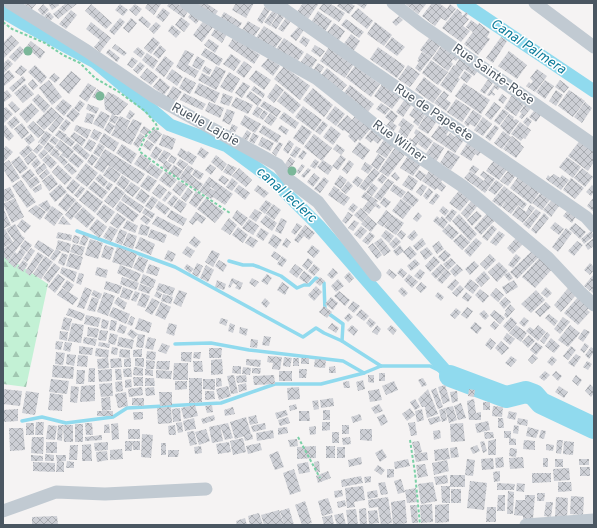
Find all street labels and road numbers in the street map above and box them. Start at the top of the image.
street label: Rue Sainte-Rose [449,41,537,109]
street label: Rue de Papeete [391,81,475,145]
street label: Ruelle Lajoie [168,100,242,150]
street label: Rue Wilner [369,117,429,167]

